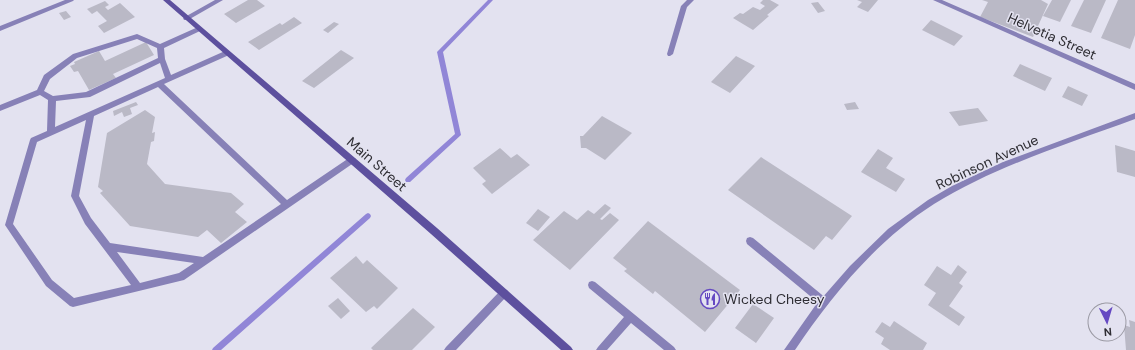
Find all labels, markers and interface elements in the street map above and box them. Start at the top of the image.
street label: Helvetia Street [1005,8,1099,64]
street label: Robinson Avenue [933,130,1041,194]
street label: Main Street [343,133,411,195]
restaurant icon: Wicked Cheesy [699,288,721,310]
place label: Wicked Cheesy [724,290,825,308]
north arrow [1087,302,1127,342]
text: N [1103,325,1112,339]

